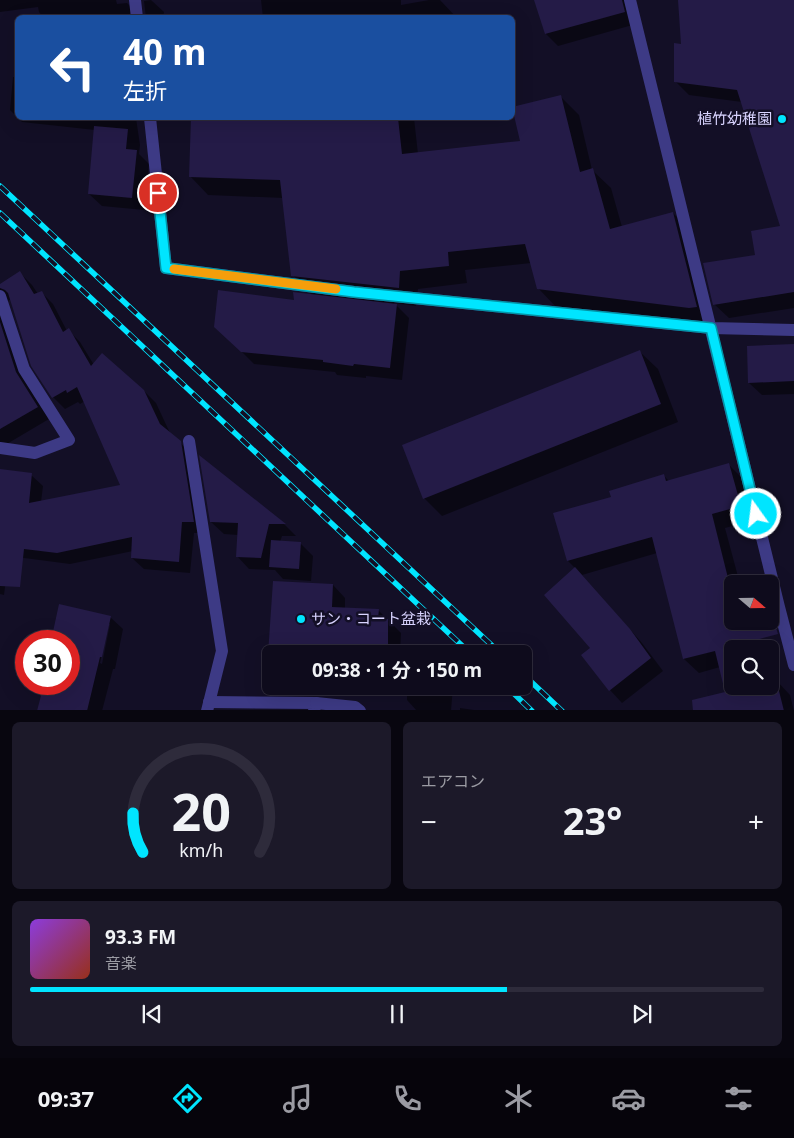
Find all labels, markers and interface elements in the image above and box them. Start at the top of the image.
text: 40 m [123,28,206,75]
icon: left [40,35,105,100]
text: 左折 [123,75,167,105]
place label: 植竹幼稚園 [697,108,772,128]
marker: 植竹幼稚園 [776,113,788,125]
pin [137,172,179,214]
icon: arrive [144,179,172,207]
position arrow [729,487,781,539]
north arrow [724,575,779,630]
map controls [724,575,779,695]
place label: サン・コート盆栽 [311,608,431,628]
marker: サン・コート盆栽 [295,613,307,625]
speed limit sign: 30 [15,630,80,695]
button: search [724,640,779,695]
text: 09:38 · 1 分 · 150 m [312,657,482,683]
text: エアコン [421,770,485,792]
text: 20 [172,775,231,846]
text: 23° [563,794,622,846]
text: − [421,802,437,840]
text: + [748,802,764,840]
text: km/h [180,838,223,862]
text: 93.3 FM [105,924,176,950]
text: 音楽 [105,952,137,974]
icon: previous [138,1000,166,1028]
icon: pause [383,1000,411,1028]
icon: next [628,1000,656,1028]
icon: directions [170,1081,205,1116]
icon: music [280,1081,315,1116]
icon: phone [390,1081,425,1116]
icon: climate [501,1081,536,1116]
icon: car [611,1081,646,1116]
icon: filters [721,1081,756,1116]
text: 09:37 [38,1083,94,1113]

